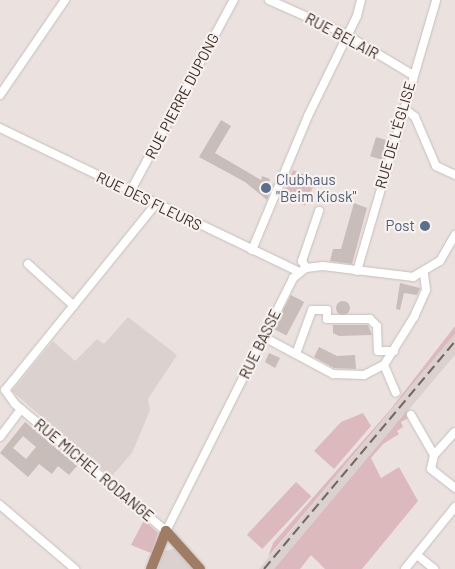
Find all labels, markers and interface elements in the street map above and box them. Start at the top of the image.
street label: RUE BELAIR [302,9,382,63]
street label: RUE PIERRE DUPONG [141,30,223,162]
street label: RUE DE L'ÉGLISE [371,79,419,191]
street label: RUE DES FLEURS [93,168,205,234]
place label: Clubhaus "Beim Kiosk" [276,170,356,205]
marker: Clubhaus "Beim Kiosk" [260,182,272,194]
place label: Post [386,217,415,235]
marker: Post [419,220,431,232]
street label: RUE BASSE [235,306,285,382]
street label: RUE MICHEL RODANGE [31,415,157,525]

